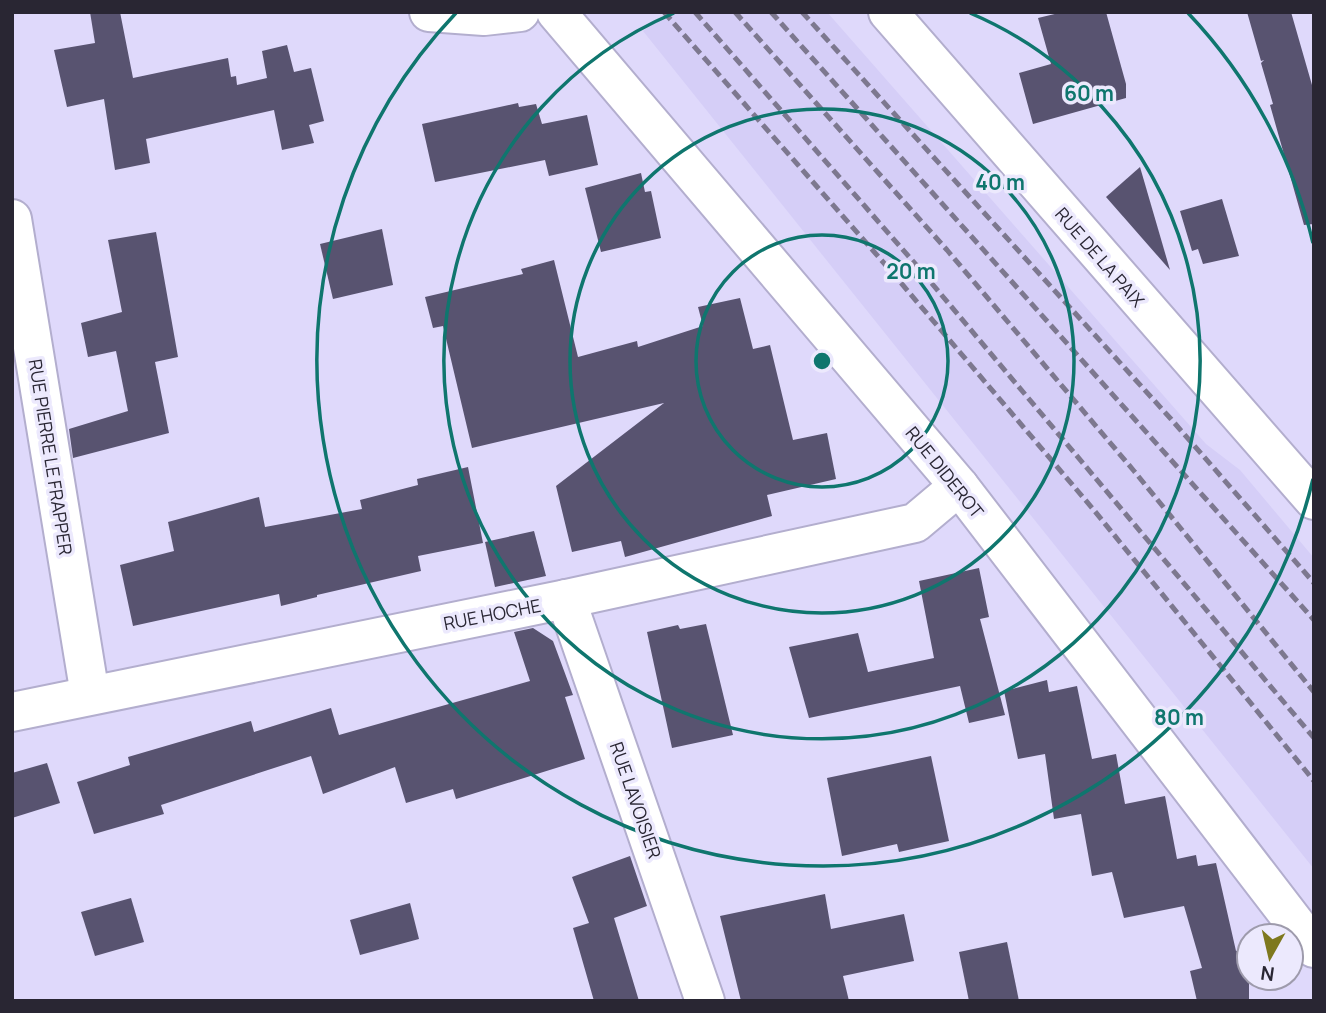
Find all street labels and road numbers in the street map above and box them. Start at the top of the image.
street label: RUE DE LA PAIX [1050,202,1150,312]
street label: RUE PIERRE LE FRAPPER [24,357,78,557]
street label: RUE DIDEROT [901,421,989,523]
street label: RUE HOCHE [441,593,543,635]
street label: RUE LAVOISIER [605,738,667,862]

